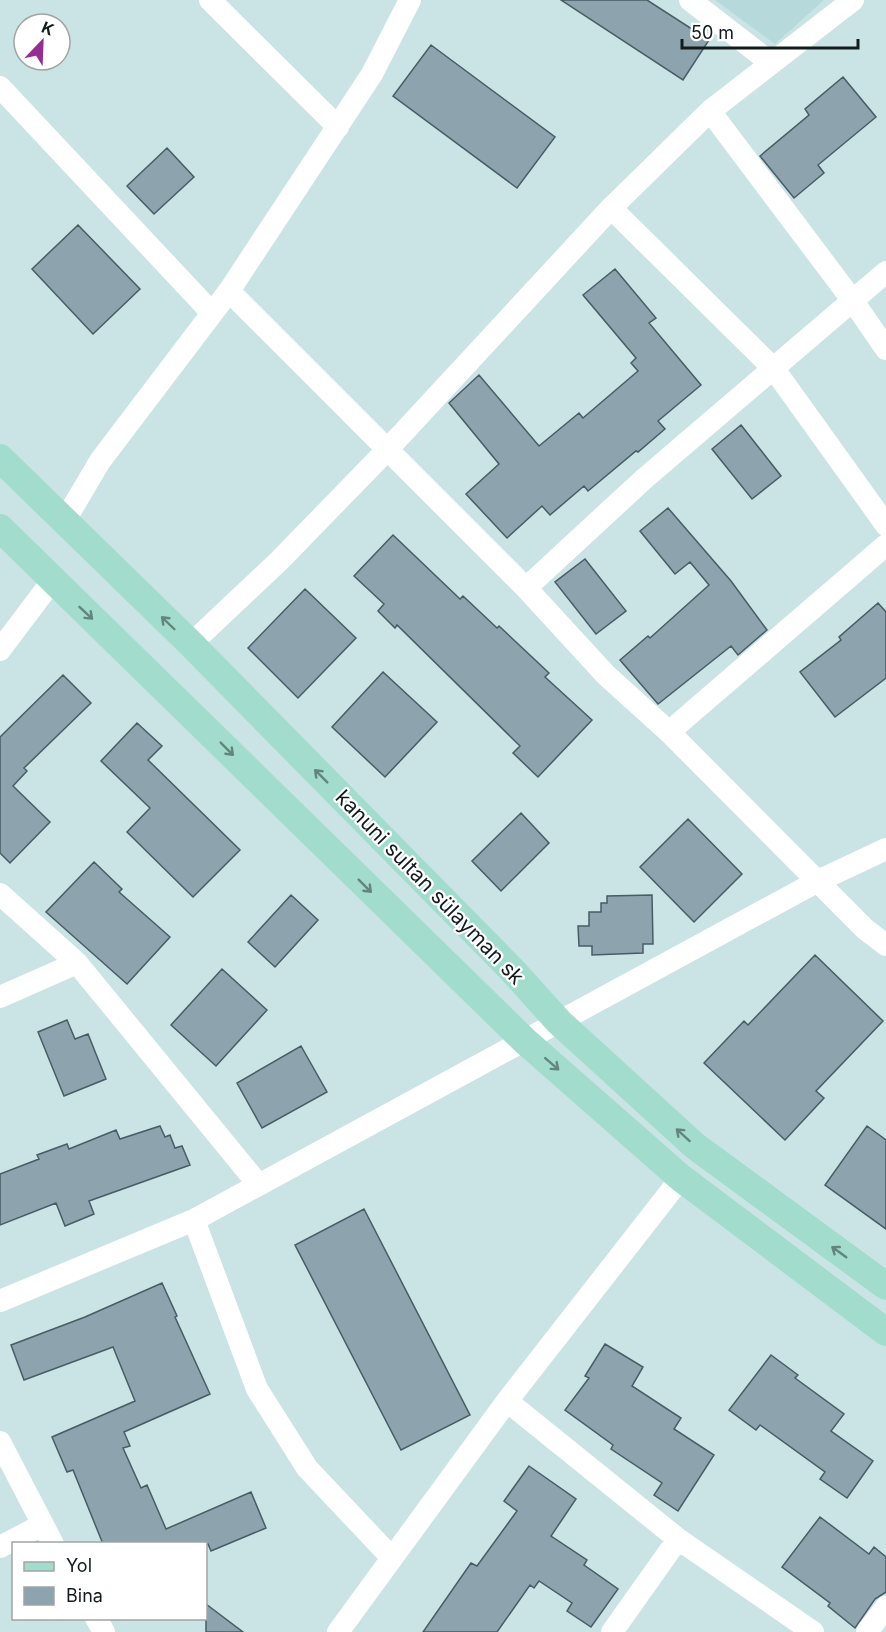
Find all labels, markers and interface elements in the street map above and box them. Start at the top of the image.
north arrow [12,12,72,72]
scale bar [682,12,858,50]
text: K [39,17,58,40]
text: 50 m [691,22,734,43]
one-way arrow [79,606,94,620]
one-way arrow [161,616,176,630]
one-way arrow [219,741,234,756]
one-way arrow [313,769,328,784]
street label: kanuni sultan sülayman sk [331,785,530,990]
one-way arrow [358,879,373,893]
one-way arrow [544,1057,559,1071]
one-way arrow [675,1128,690,1142]
one-way arrow [831,1245,847,1258]
legend [12,1542,207,1620]
text: Yol [66,1555,92,1576]
text: Bina [66,1585,103,1606]

